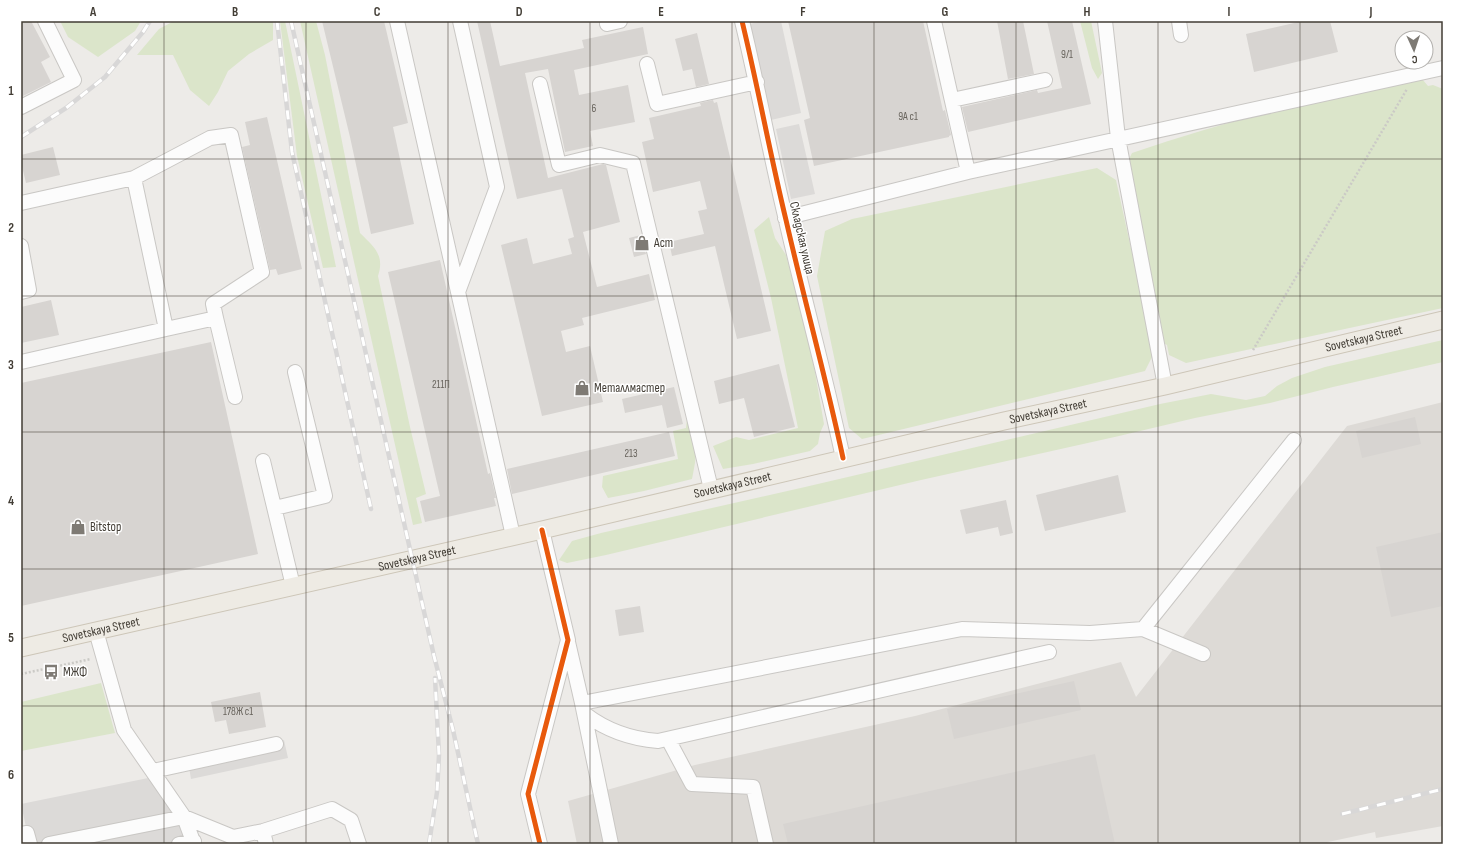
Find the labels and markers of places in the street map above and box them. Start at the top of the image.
shop icon: Аст [633,234,651,252]
place label: Аст [653,235,673,251]
shop icon: Металлмастер [573,379,591,397]
place label: Металлмастер [594,380,665,396]
shop icon: Bitstop [69,518,87,536]
place label: Bitstop [90,519,121,535]
bus stop icon: МЖФ [42,663,60,681]
place label: МЖФ [63,664,87,680]

